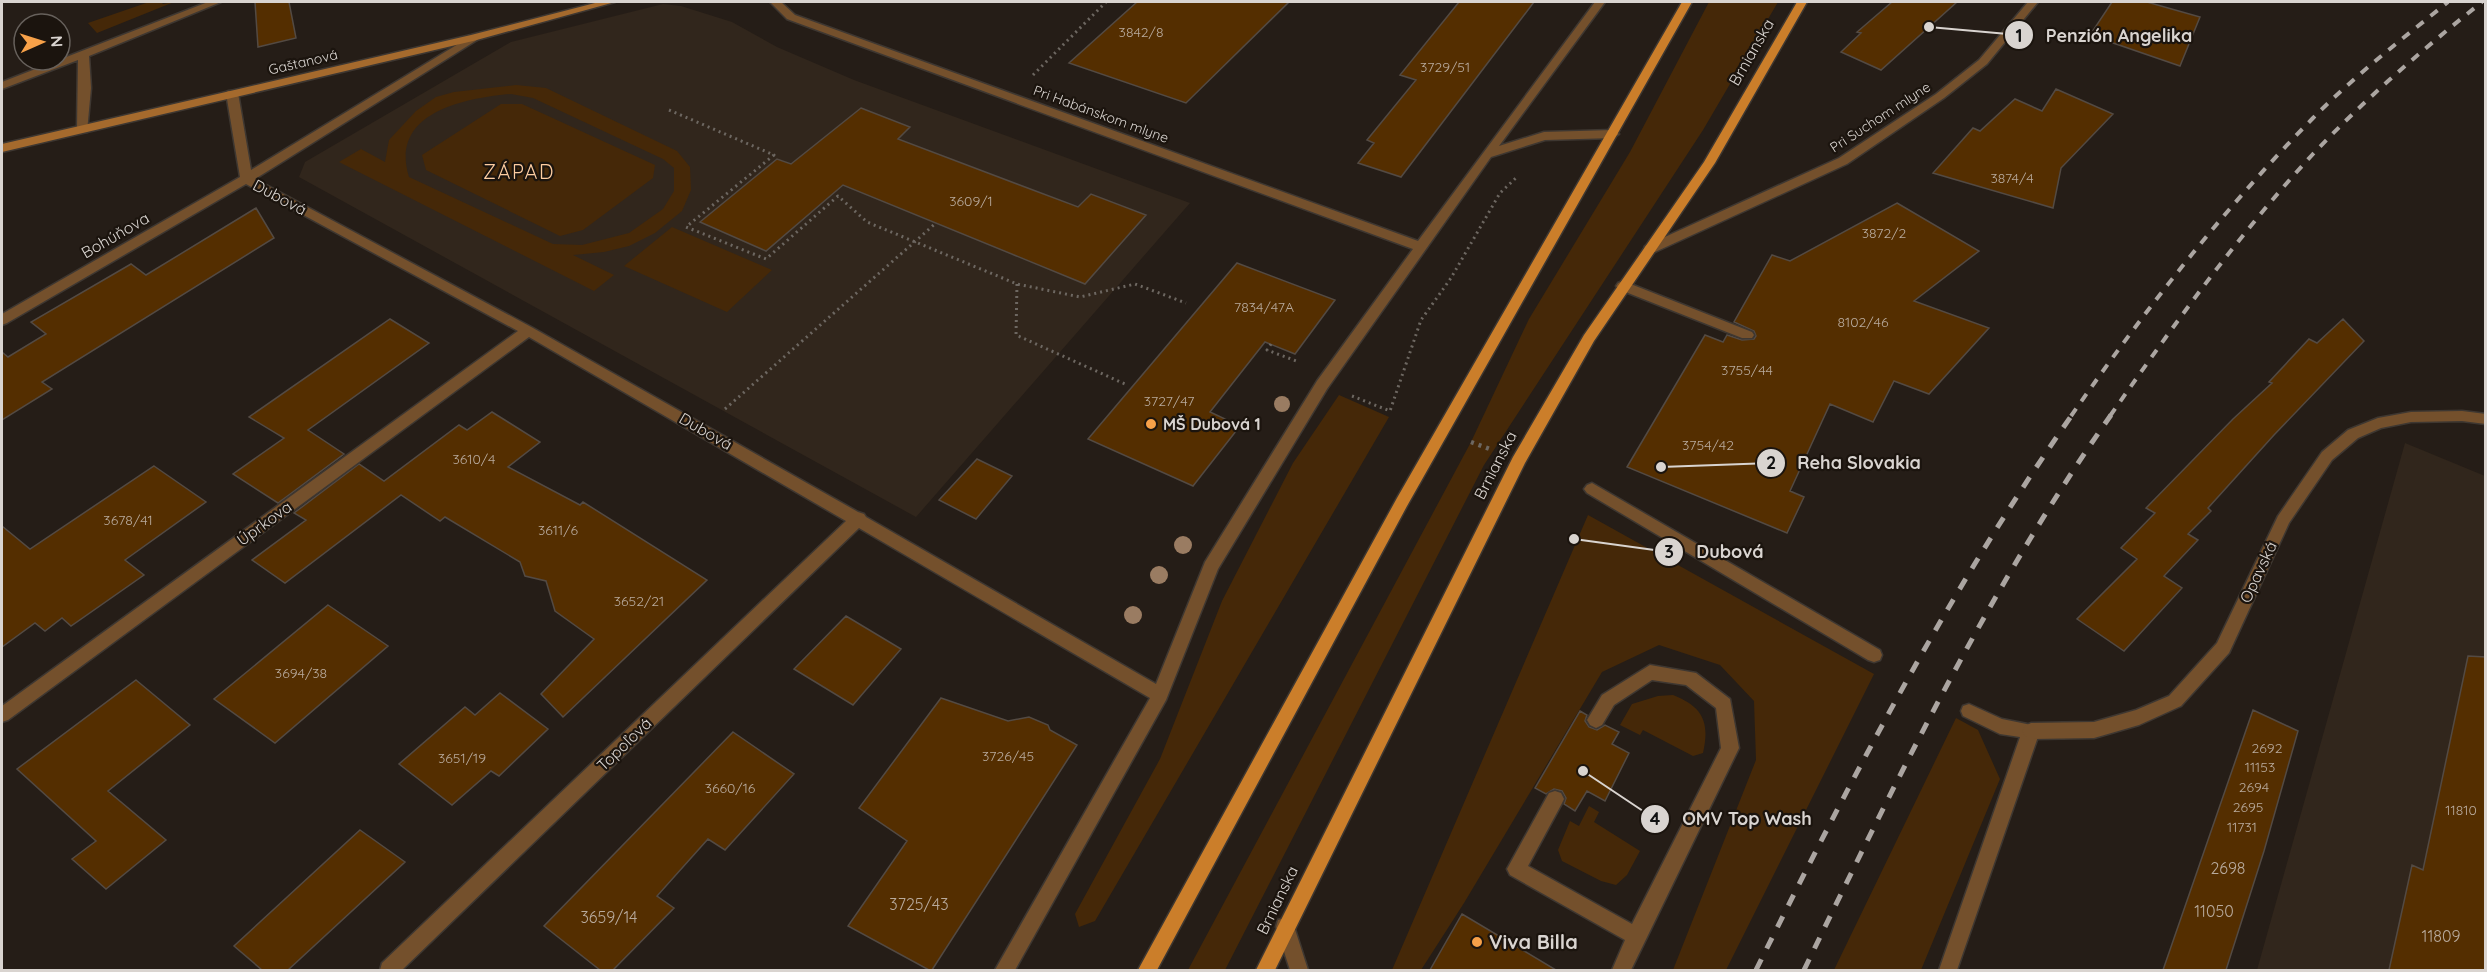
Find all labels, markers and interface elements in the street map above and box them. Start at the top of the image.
north arrow [12,12,72,72]
street label: Brnianska [1724,15,1778,89]
callout: Penzión Angelika [2004,17,2205,53]
house number: 3842/8 [1119,23,1163,41]
text: 1 [2015,24,2023,47]
text: Penzión Angelika [2046,24,2192,47]
text: N [47,35,67,48]
street label: Gaštanová [267,45,339,79]
house number: 3729/51 [1420,58,1470,76]
street label: Pri Suchom mlyne [1826,78,1934,156]
street label: Pri Habánskom mlyne [1031,81,1171,147]
district label: ZÁPAD [483,159,555,184]
house number: 3874/4 [1990,169,2034,187]
street label: Dubová [250,175,310,219]
house number: 3609/1 [949,192,993,210]
street label: Bohúňova [77,208,153,262]
house number: 3872/2 [1862,224,1906,242]
house number: 7834/47A [1234,298,1294,316]
house number: 8102/46 [1837,313,1889,331]
house number: 3755/44 [1721,361,1773,379]
house number: 3727/47 [1144,392,1194,410]
street label: Dubová [676,408,736,454]
place label: MŠ Dubová 1 [1163,414,1261,434]
marker: MŠ Dubová 1 [1144,417,1158,431]
street label: Brnianska [1469,428,1521,502]
house number: 3754/42 [1682,436,1734,454]
callout: Reha Slovakia [1756,445,1933,481]
house number: 3610/4 [453,450,496,468]
text: 2 [1766,451,1776,474]
text: Reha Slovakia [1797,451,1921,474]
street label: Úprkova [233,496,295,550]
house number: 3678/41 [103,511,153,529]
house number: 3611/6 [538,521,578,539]
callout: Dubová [1654,534,1776,570]
street label: Opavská [2235,538,2281,606]
text: 3 [1664,540,1674,563]
text: Dubová [1696,540,1764,563]
house number: 3652/21 [614,592,664,610]
house number: 3694/38 [275,664,327,682]
street label: Topoľová [592,713,656,775]
house number: 2692 [2252,739,2283,757]
house number: 3726/45 [982,747,1034,765]
house number: 3651/19 [438,749,486,767]
house number: 11153 [2245,758,2275,776]
house number: 2694 [2239,778,2269,796]
house number: 3660/16 [705,779,756,797]
house number: 2695 [2233,798,2263,816]
callout: OMV Top Wash [1640,801,1824,837]
house number: 11810 [2445,801,2477,819]
text: 4 [1650,807,1661,830]
text: OMV Top Wash [1682,807,1812,830]
house number: 11731 [2227,818,2257,836]
house number: 2698 [2210,858,2246,878]
street label: Brnianska [1252,862,1302,938]
house number: 3725/43 [889,894,949,914]
house number: 11050 [2194,901,2234,921]
house number: 3659/14 [580,907,638,927]
house number: 11809 [2422,926,2461,946]
place label: Viva Billa [1489,929,1578,954]
marker: Viva Billa [1470,935,1484,949]

